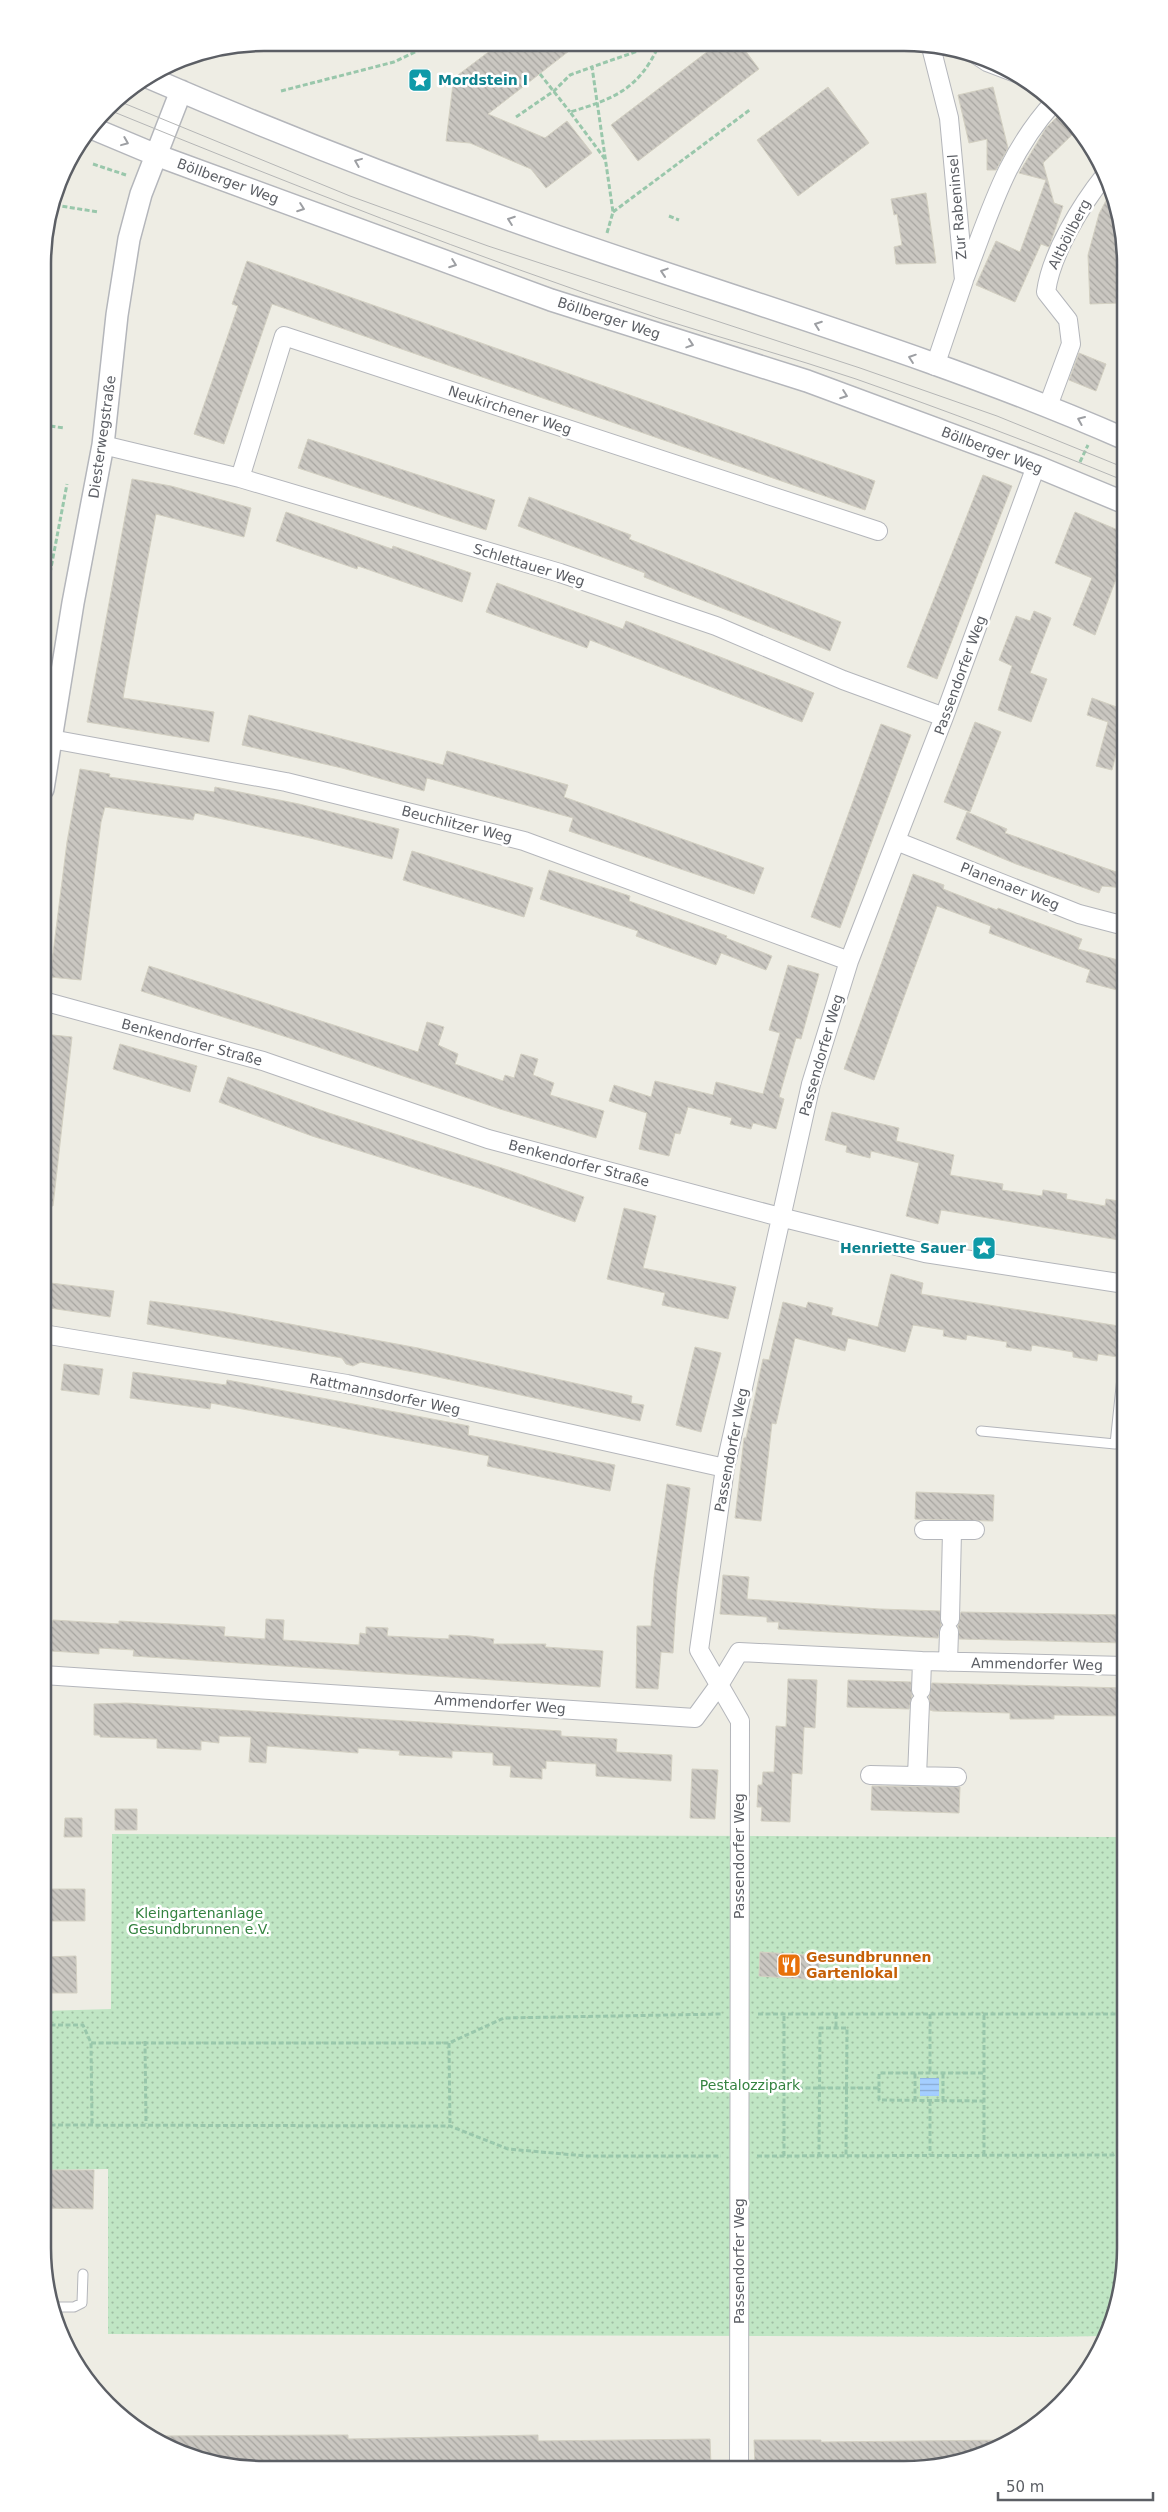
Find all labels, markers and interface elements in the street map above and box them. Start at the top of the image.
place icon: Mordstein I [407,67,433,93]
place label: Mordstein I [438,72,528,88]
one-way arrow [120,136,129,146]
street label: Zur Rabeninsel [944,154,970,260]
street label: Böllberger Weg [175,155,281,207]
one-way arrow [355,158,363,168]
street label: Altböllberg [1045,196,1093,272]
one-way arrow [296,202,305,212]
one-way arrow [507,216,515,226]
one-way arrow [449,258,457,268]
one-way arrow [661,268,669,278]
street label: Böllberger Weg [556,294,662,342]
one-way arrow [814,321,823,331]
one-way arrow [685,338,694,348]
one-way arrow [908,353,916,363]
street label: Diesterwegstraße [85,375,119,499]
street label: Neukirchener Weg [446,382,574,438]
one-way arrow [840,389,848,399]
one-way arrow [1077,415,1086,426]
street label: Böllberger Weg [939,423,1045,477]
street label: Schlettauer Weg [471,540,587,590]
street label: Passendorfer Weg [931,613,989,737]
street label: Beuchlitzer Weg [400,802,514,846]
street label: Planenaer Weg [958,859,1062,913]
street label: Passendorfer Weg [796,992,846,1118]
street label: Benkendorfer Straße [120,1015,264,1069]
street label: Benkendorfer Straße [507,1136,651,1190]
place icon: Henriette Sauer [971,1235,997,1261]
place label: Henriette Sauer [840,1240,966,1256]
street label: Rattmannsdorfer Weg [308,1370,462,1418]
street label: Passendorfer Weg [711,1387,751,1513]
street label: Ammendorfer Weg [971,1655,1103,1673]
street label: Ammendorfer Weg [434,1691,566,1717]
street label: Passendorfer Weg [731,1793,747,1919]
park label: Kleingartenanlage Gesundbrunnen e.V. [128,1905,270,1937]
place label: Gesundbrunnen Gartenlokal [806,1949,932,1981]
restaurant icon: Gesundbrunnen Gartenlokal [776,1952,802,1978]
park label: Pestalozzipark [700,2077,801,2093]
street label: Passendorfer Weg [731,2198,747,2324]
scale bar [998,2470,1153,2502]
text: 50 m [1006,2478,1044,2496]

